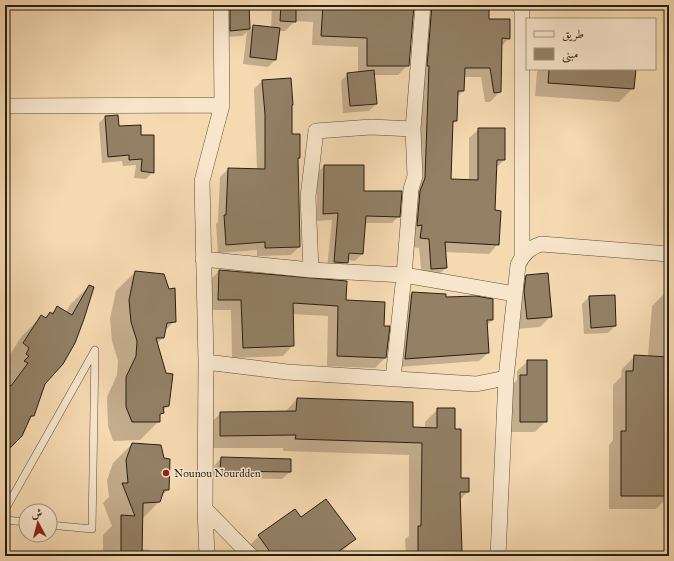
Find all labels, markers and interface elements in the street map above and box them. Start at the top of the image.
legend [526,18,656,70]
text: طريق [562,27,584,42]
text: مبنى [562,47,578,63]
place label: Nounou Nourdden [174,467,261,480]
marker: Nounou Nourdden [161,468,171,478]
north arrow [18,503,58,543]
text: ش [31,506,43,521]

